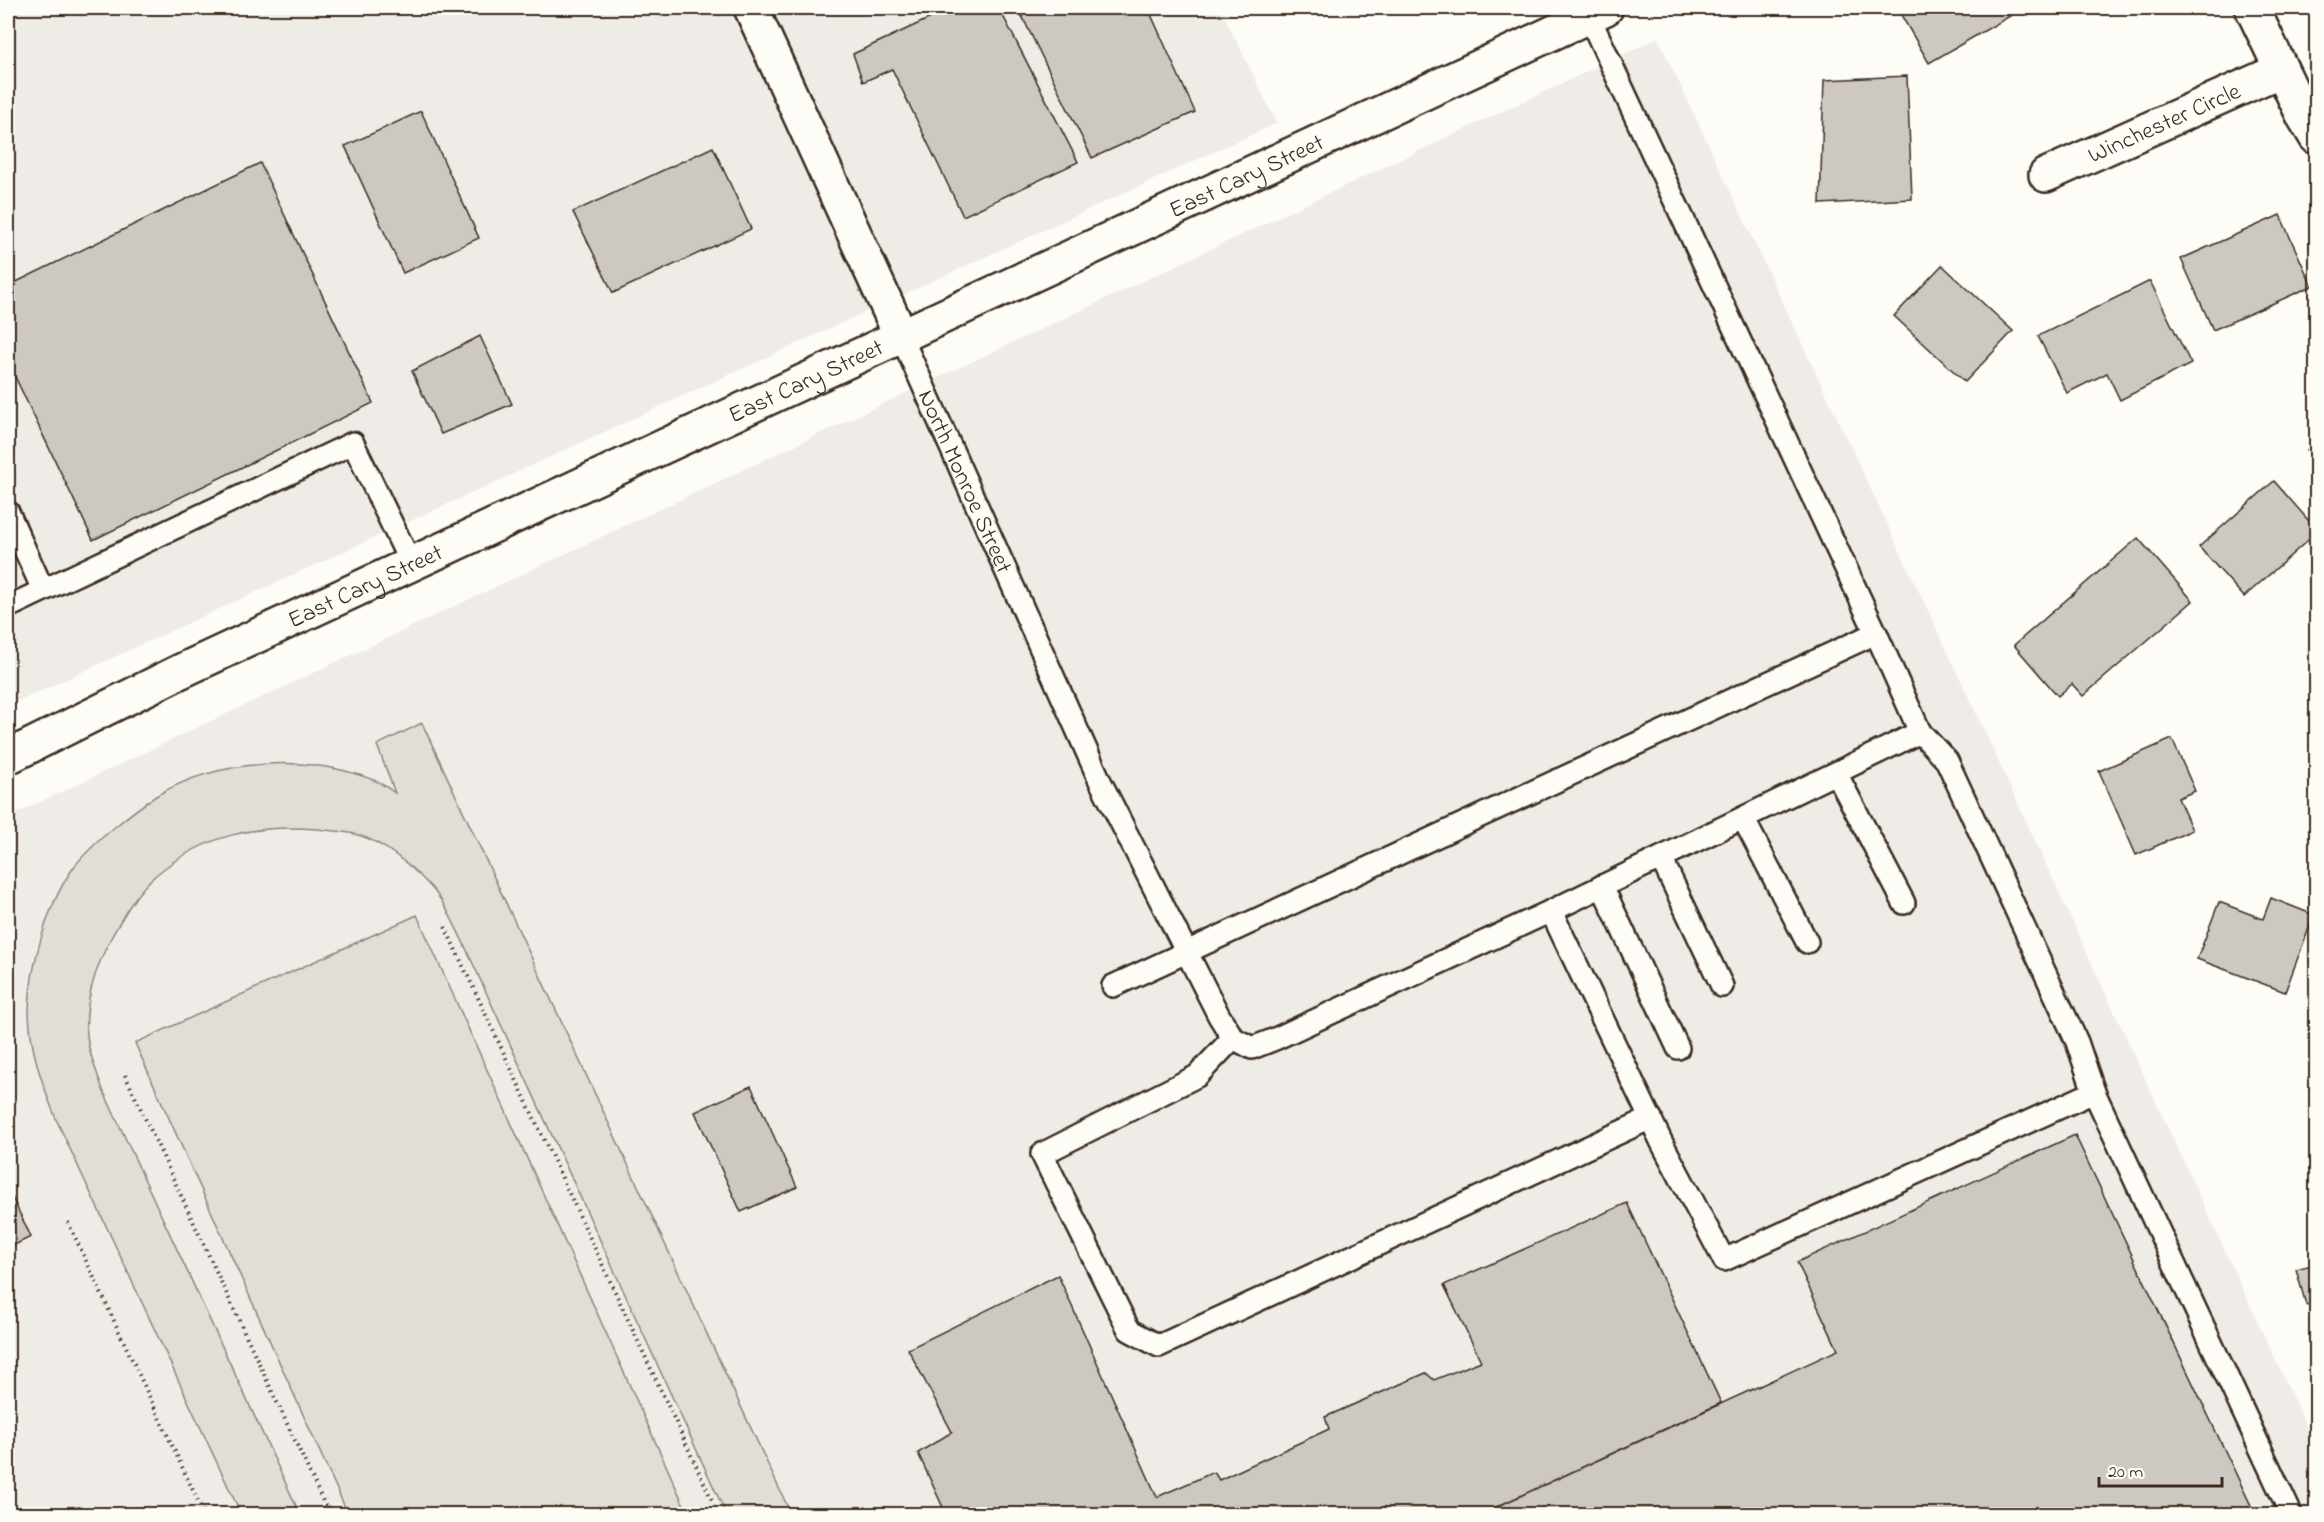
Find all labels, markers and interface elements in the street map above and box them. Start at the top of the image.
street label: Winchester Circle [2083,75,2247,174]
street label: East Cary Street [1164,127,1330,229]
street label: East Cary Street [723,332,890,434]
street label: North Monroe Street [907,385,1020,580]
street label: East Cary Street [283,537,449,639]
scale bar [2099,1450,2222,1488]
text: 20 m [2108,1460,2143,1486]

